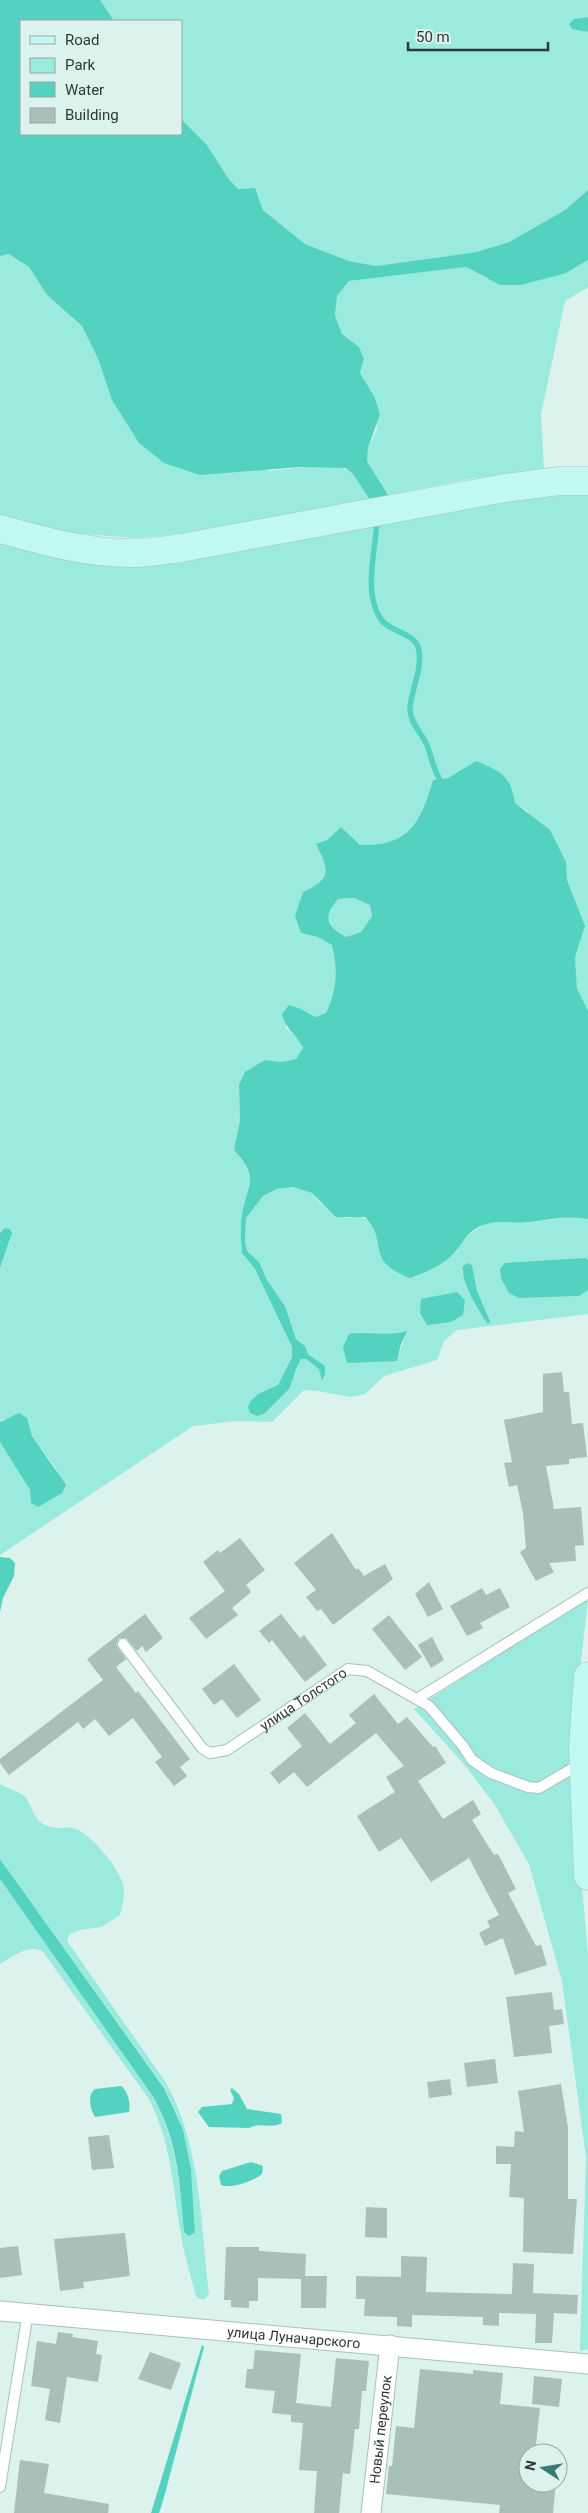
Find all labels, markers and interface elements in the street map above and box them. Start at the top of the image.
legend [20,20,182,135]
scale bar [408,20,548,52]
text: 50 m [416,28,450,46]
text: Road [65,31,99,49]
text: Park [65,56,96,74]
text: Water [65,81,104,99]
text: Building [65,106,119,124]
street label: улица Толстого [257,1664,350,1734]
street label: улица Луначарского [226,2324,361,2351]
street label: Новый переулок [366,2374,395,2485]
north arrow [518,2443,568,2493]
text: N [521,2459,539,2472]

